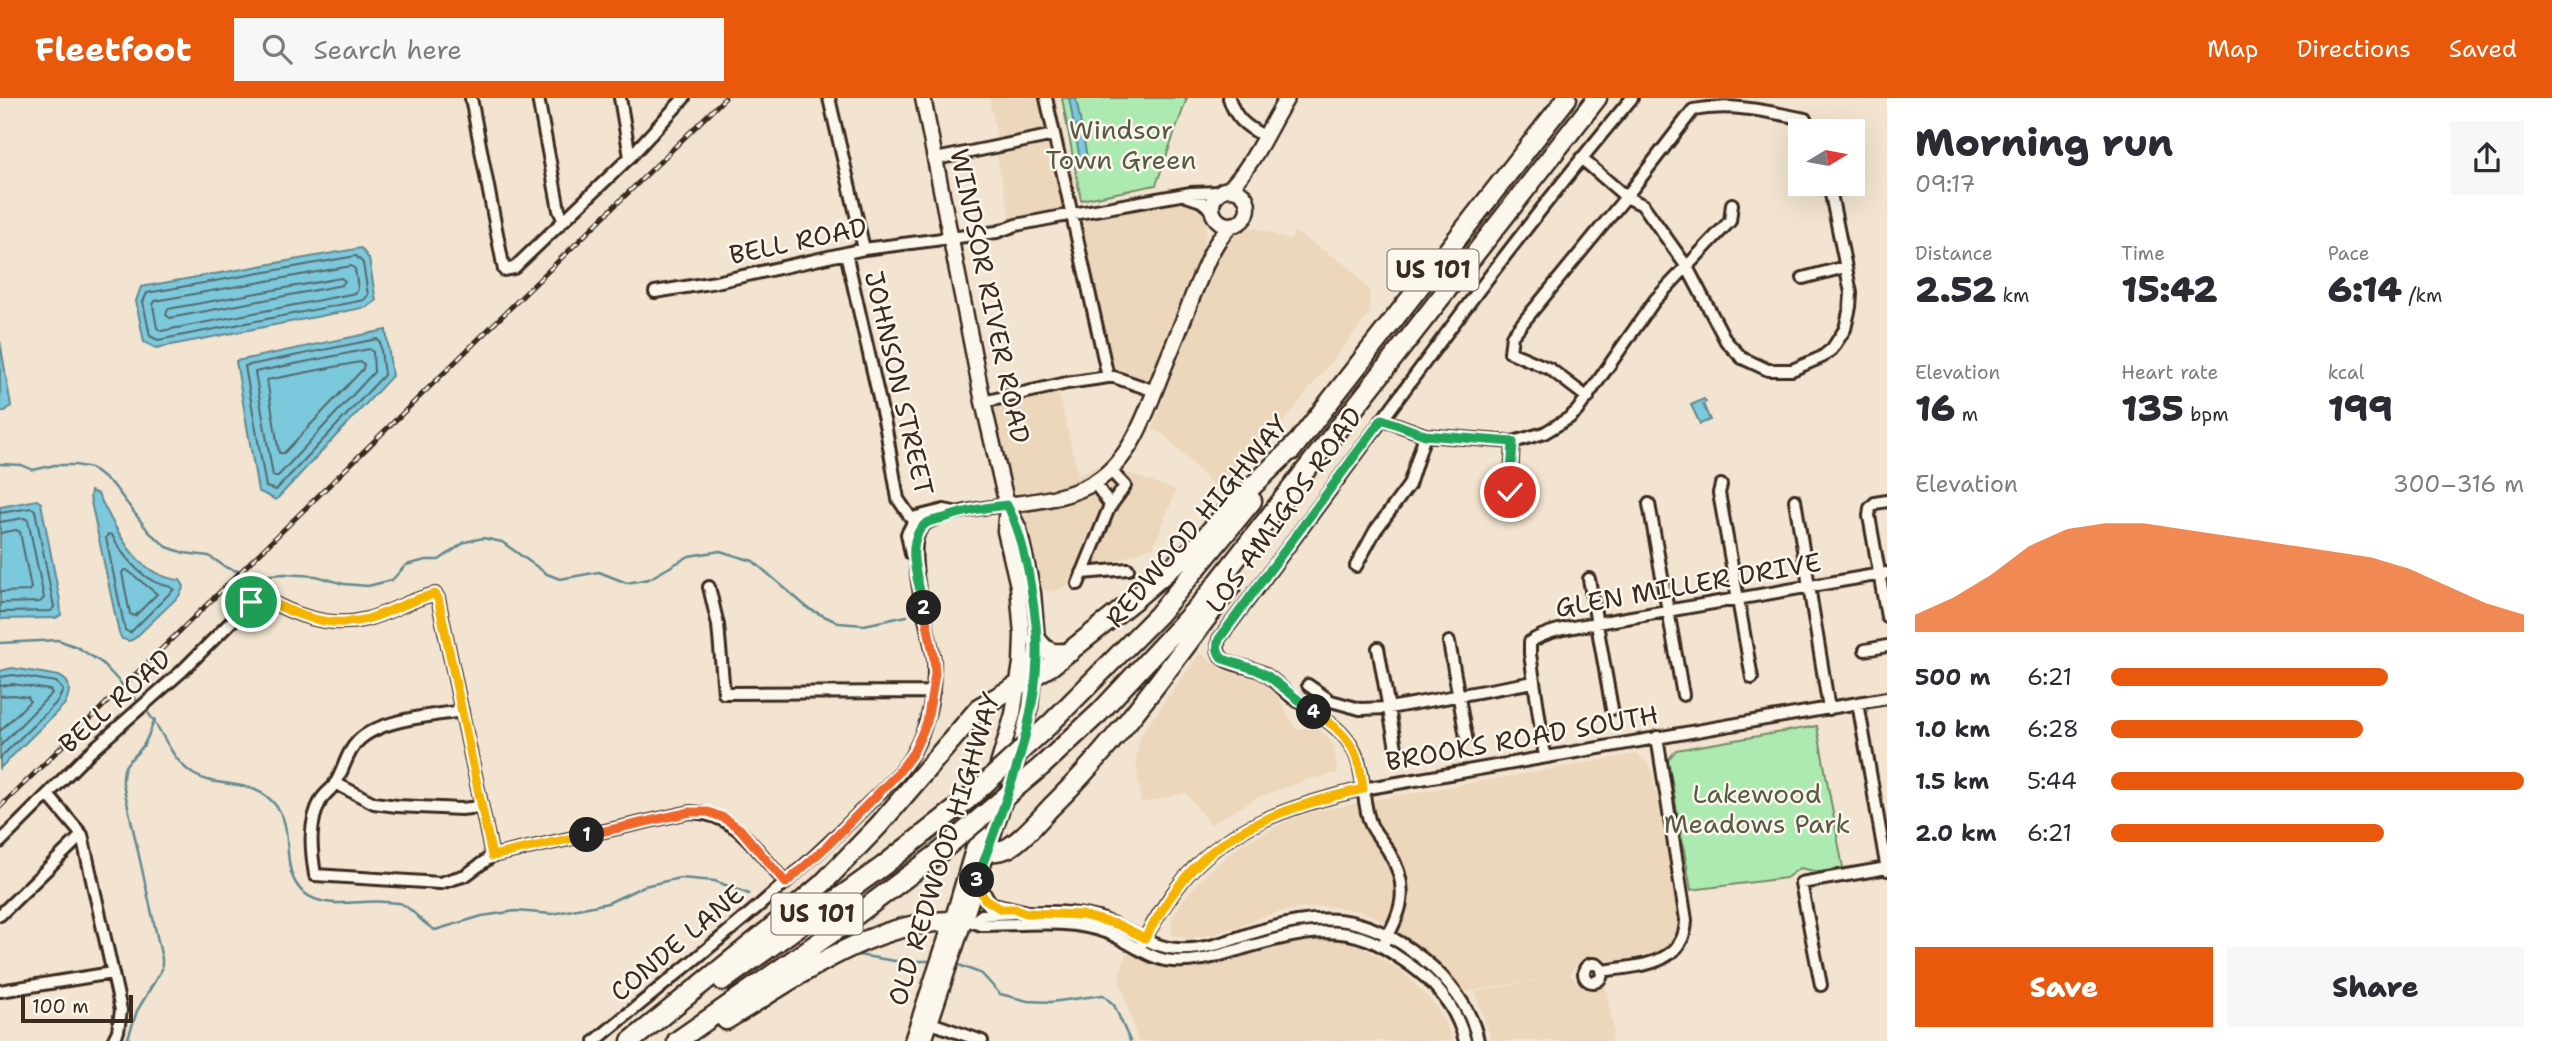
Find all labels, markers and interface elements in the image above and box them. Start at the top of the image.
search box [234,18,724,81]
text: Fleetfoot [35,27,192,72]
icon: search [258,30,296,68]
text: Search here [314,32,462,67]
text: Map [2207,33,2258,65]
text: Directions [2296,33,2411,65]
text: Saved [2449,33,2517,65]
park label: Windsor Town Green [1045,112,1197,177]
text: Morning run [1915,117,2173,168]
north arrow [1788,119,1866,196]
map controls [1788,119,1865,196]
button: share [2450,121,2524,195]
street label: WINDSOR RIVER ROAD [942,145,1039,447]
text: 09:17 [1915,169,1975,199]
street label: BELL ROAD [726,209,870,272]
text: Distance [1915,241,1993,266]
text: Time [2121,241,2165,266]
text: Pace [2328,241,2369,266]
road number: US 101 [1388,250,1478,290]
text: 2.52 [1915,266,1996,313]
text: 15:42 [2121,266,2218,313]
text: 6:14 [2328,266,2402,313]
street label: JOHNSON STREET [857,267,942,499]
text: km [1996,283,2029,308]
text: /km [2402,283,2442,308]
text: Elevation [1915,360,2000,385]
text: Heart rate [2121,360,2218,385]
text: kcal [2328,360,2365,385]
text: 16 [1915,385,1955,432]
text: 135 [2121,385,2184,432]
text: 199 [2328,385,2393,432]
street label: LOS AMIGOS ROAD [1197,400,1370,620]
text: m [1955,402,1978,427]
text: bpm [2184,402,2229,427]
street label: REDWOOD HIGHWAY [1097,407,1296,634]
pin [1480,462,1540,522]
text: Elevation [1915,469,2018,499]
text: 300–316 m [2393,469,2524,499]
icon: check [1491,473,1529,511]
street label: GLEN MILLER DRIVE [1552,544,1824,625]
pin [221,572,281,632]
icon: arrive [232,583,270,621]
pin: 2 [906,590,942,626]
text: 2 [917,595,930,620]
street label: BELL ROAD [51,641,178,760]
text: 500 m [1915,662,1990,692]
text: 6:21 [2027,662,2072,692]
street label: OLD REDWOOD HIGHWAY [879,688,1008,1010]
pin: 4 [1296,694,1332,730]
street label: BROOKS ROAD SOUTH [1383,696,1661,779]
text: 4 [1307,699,1320,724]
text: 1.0 km [1915,714,1990,744]
text: 6:28 [2027,714,2079,744]
text: 1.5 km [1915,766,1989,796]
text: 5:44 [2027,766,2077,796]
park label: Lakewood Meadows Park [1664,776,1850,841]
pin: 1 [570,818,604,852]
text: 2.0 km [1915,818,1997,848]
text: 6:21 [2027,818,2072,848]
text: 1 [582,822,591,847]
pin: 3 [960,862,995,898]
text: 3 [970,867,983,892]
street label: CONDE LANE [602,876,751,1009]
road number: US 101 [772,894,862,934]
button: Save [1915,947,2213,1027]
button: Share [2227,947,2524,1027]
scale bar [21,992,133,1024]
text: 100 m [32,994,89,1019]

